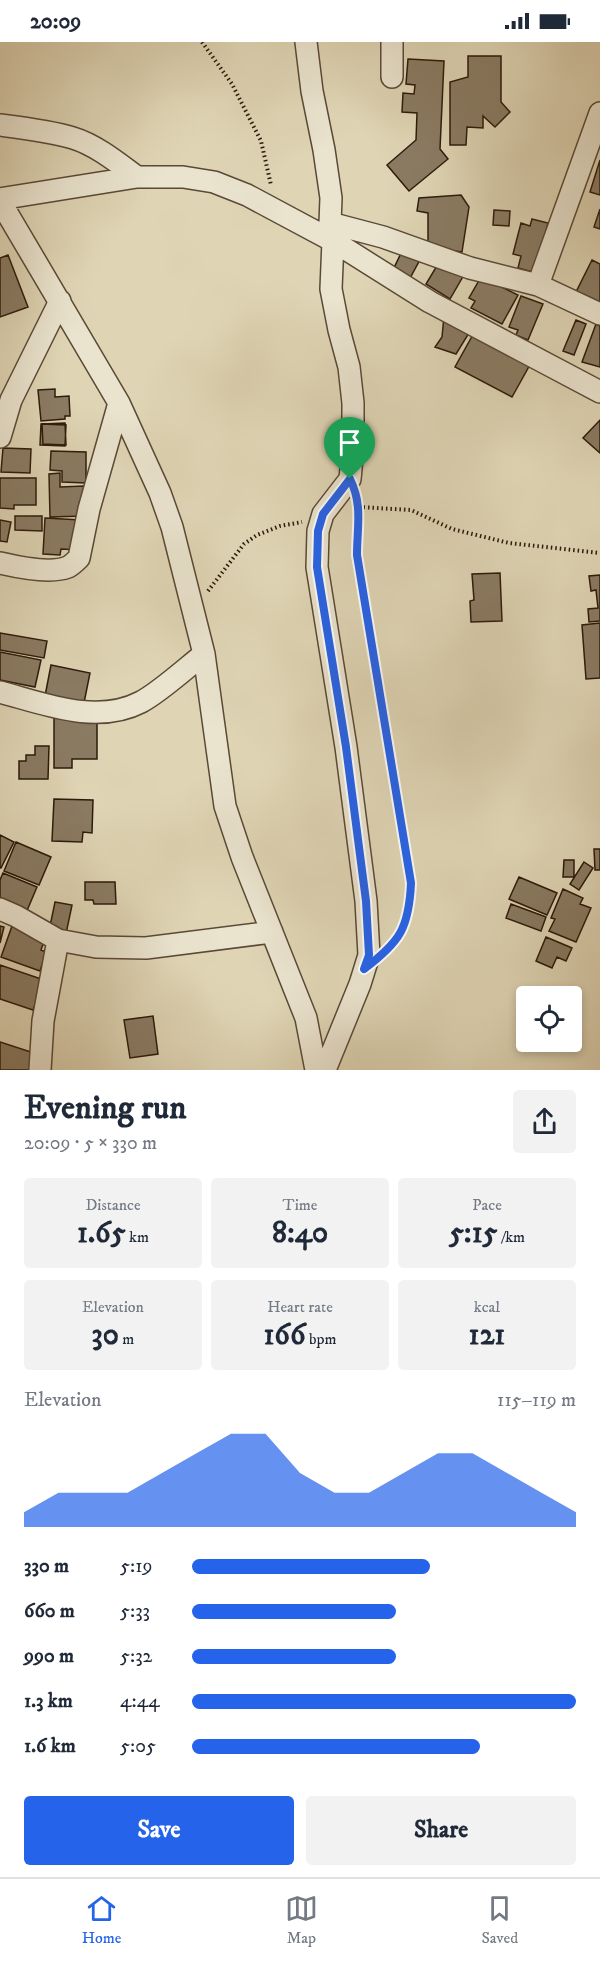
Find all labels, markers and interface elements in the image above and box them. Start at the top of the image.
text: 20:09 [30,8,81,35]
pin [324,417,375,479]
icon: arrive [333,426,366,459]
map controls [516,986,582,1052]
button: locate [516,986,582,1052]
text: Evening run [24,1088,186,1129]
button: share [513,1090,576,1153]
text: 20:09 · 5 × 330 m [24,1131,157,1156]
text: Distance [85,1195,141,1215]
text: Time [283,1195,317,1215]
text: Pace [472,1195,502,1215]
text: 1.65 [77,1215,126,1252]
text: 8:40 [272,1215,328,1252]
text: 5:15 [449,1215,497,1252]
text: km [126,1227,149,1247]
text: /km [497,1227,525,1247]
text: Elevation [82,1297,144,1317]
text: Heart rate [267,1297,333,1317]
text: kcal [474,1297,500,1317]
text: 30 [92,1317,119,1354]
text: 166 [263,1317,306,1354]
text: 121 [469,1317,505,1354]
text: m [119,1329,134,1349]
text: bpm [306,1329,337,1349]
text: Elevation [24,1388,101,1413]
text: 115–119 m [497,1388,576,1413]
text: 330 m [24,1554,69,1579]
text: 5:19 [120,1554,152,1579]
text: 660 m [24,1599,75,1624]
text: 5:33 [120,1599,150,1624]
text: 990 m [24,1644,74,1669]
text: 5:32 [120,1644,152,1669]
text: 1.3 km [24,1689,73,1714]
text: 4:44 [120,1689,160,1714]
text: 1.6 km [24,1734,76,1759]
text: 5:05 [120,1734,156,1759]
button: Save [24,1796,294,1865]
button: Share [306,1796,576,1865]
tab: Home [82,1892,121,1948]
tab: Map [285,1892,318,1948]
tab: Saved [481,1892,518,1948]

